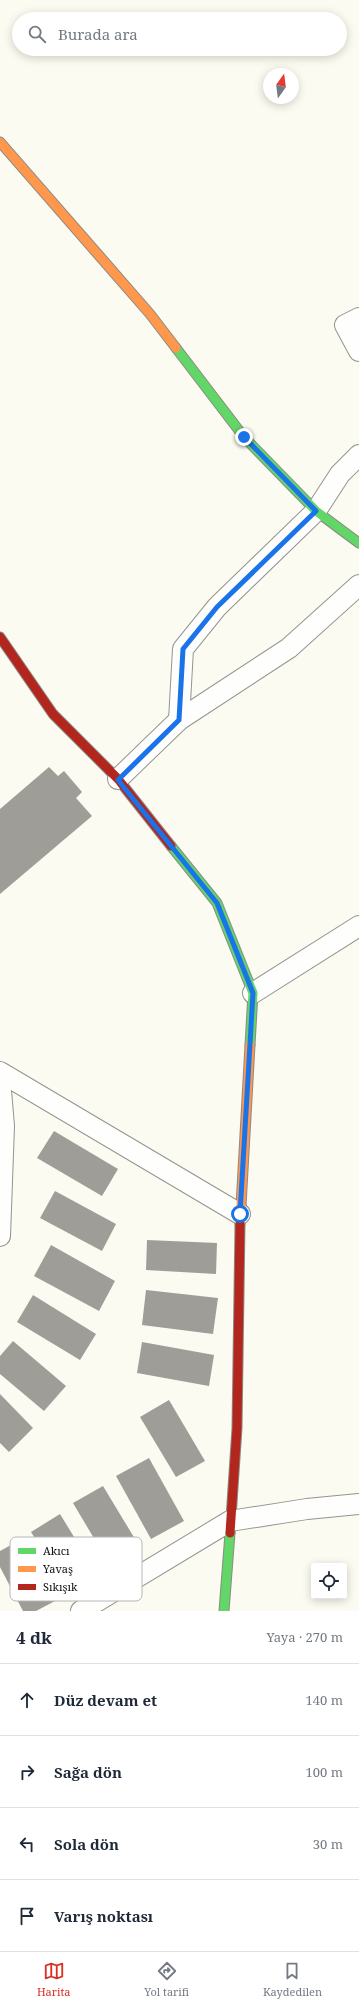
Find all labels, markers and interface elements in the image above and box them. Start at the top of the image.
search box [12,12,347,56]
icon: search [26,23,48,45]
text: Burada ara [58,24,138,44]
north arrow [263,68,299,104]
route end [235,428,253,446]
route start [231,1205,249,1223]
legend [10,1537,142,1601]
text: Akıcı [43,1543,70,1558]
text: Yavaş [42,1561,73,1576]
map controls [311,1563,347,1599]
button: locate [311,1563,347,1599]
text: Sıkışık [43,1579,78,1594]
text: 4 dk [16,1626,52,1649]
text: Yaya · 270 m [266,1628,343,1646]
icon: ahead [16,1689,38,1711]
text: Düz devam et [54,1690,157,1710]
text: 140 m [306,1691,343,1709]
icon: right [16,1761,38,1783]
text: Sağa dön [54,1762,122,1782]
text: 100 m [306,1763,343,1781]
icon: left [16,1833,38,1855]
text: Sola dön [54,1834,119,1854]
text: 30 m [313,1835,343,1853]
icon: arrive [16,1905,38,1927]
text: Varış noktası [54,1906,153,1926]
tab: Harita [37,1960,71,1999]
tab: Yol tarifi [144,1960,189,1999]
tab: Kaydedilen [263,1960,322,1999]

